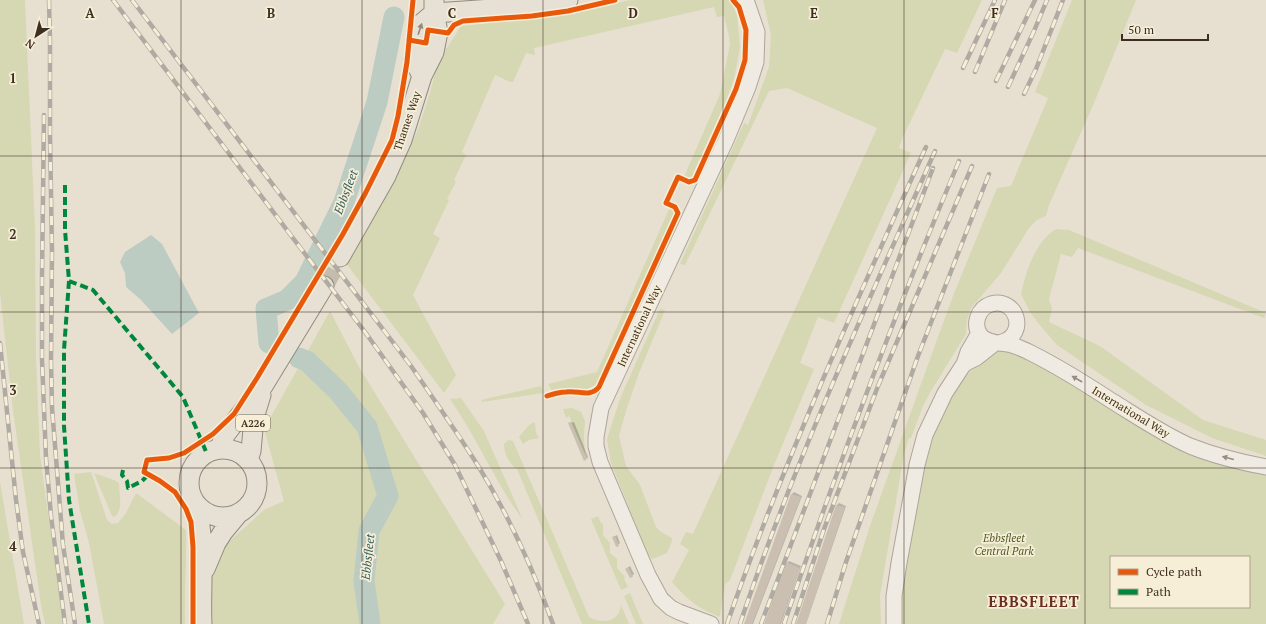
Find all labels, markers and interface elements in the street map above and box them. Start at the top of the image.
text: A [85,4,95,22]
text: B [267,4,275,22]
text: C [448,4,456,22]
text: D [628,4,638,22]
text: E [810,4,818,22]
text: F [991,4,999,22]
north arrow [16,16,56,56]
scale bar [1122,16,1208,42]
one-way arrow [417,22,423,34]
text: 50 m [1128,22,1155,37]
text: N [22,36,38,52]
text: 1 [9,69,17,87]
street label: Thames Way [390,89,424,153]
water label: Ebbsfleet [330,167,361,217]
text: 2 [9,225,17,243]
street label: International Way [614,283,664,369]
one-way arrow [1071,375,1083,382]
text: 3 [9,381,17,399]
street label: International Way [1089,383,1173,441]
road number: A226 [236,415,270,431]
one-way arrow [1222,455,1234,461]
park label: Ebbsfleet Central Park [974,531,1034,558]
water label: Ebbsfleet [358,532,377,582]
text: 4 [9,537,17,555]
legend [1110,556,1250,608]
text: Cycle path [1146,564,1202,579]
text: Path [1146,584,1171,599]
district label: EBBSFLEET [988,591,1080,611]

